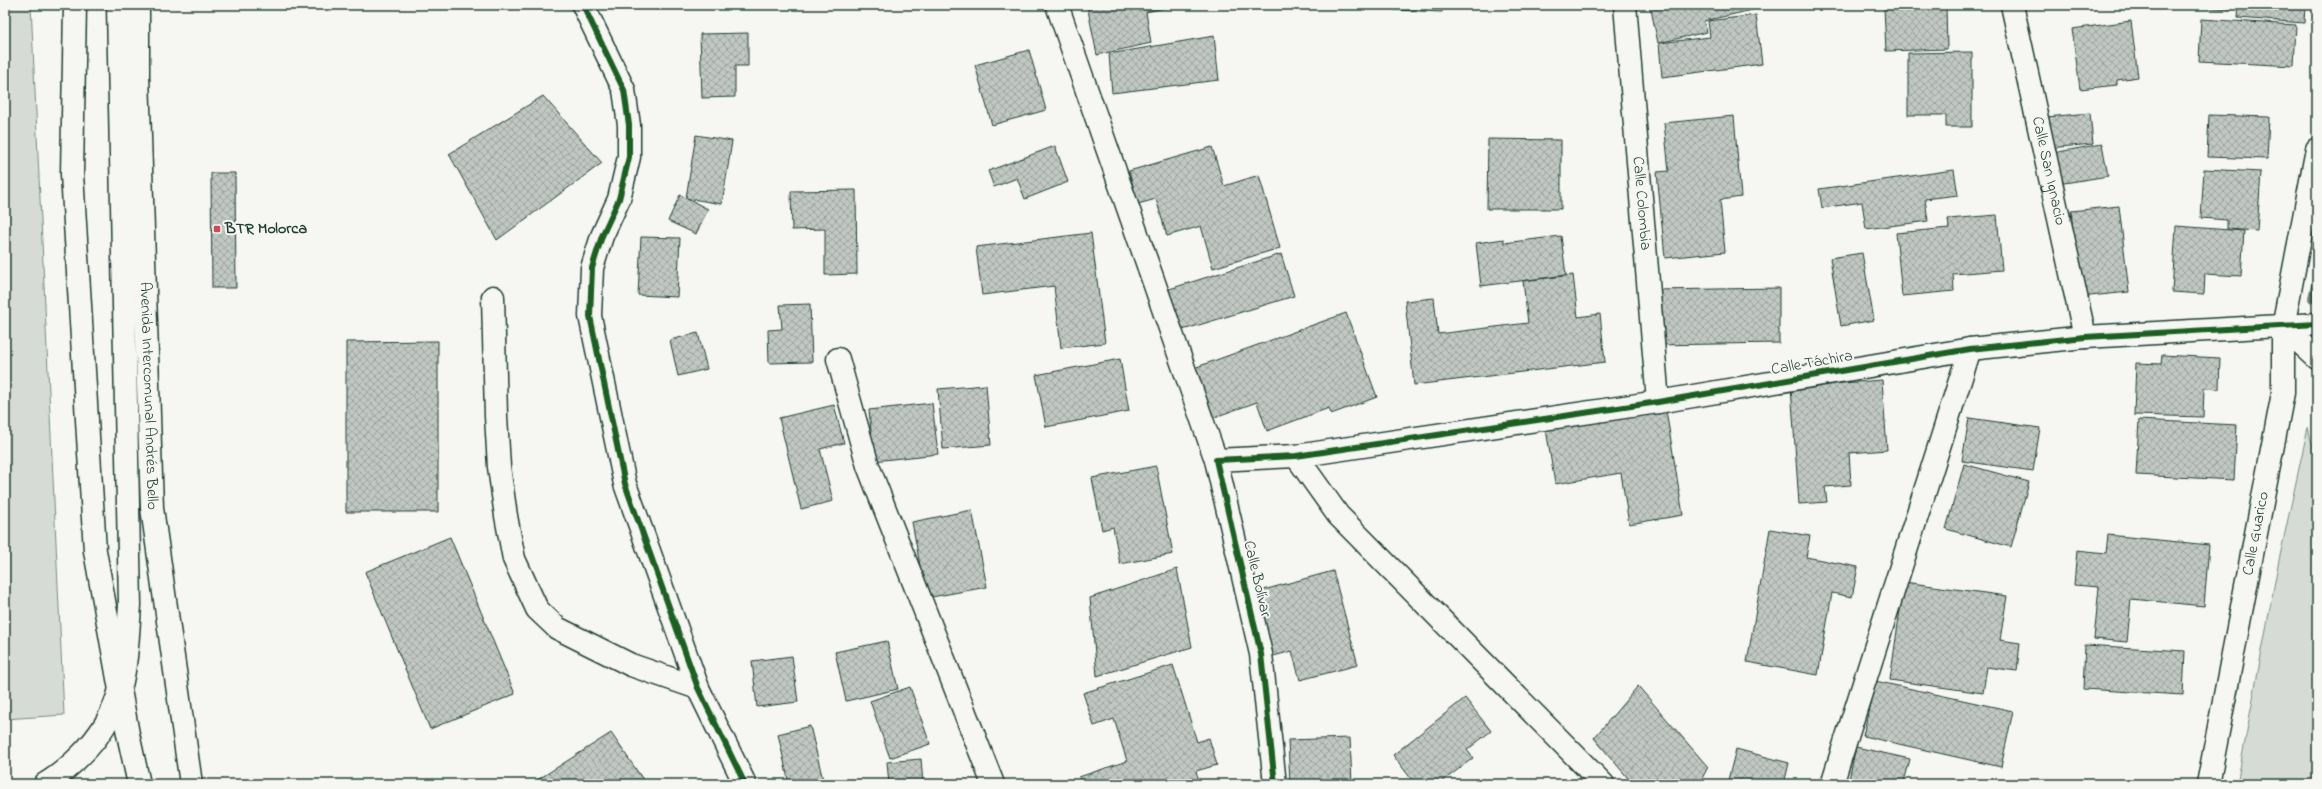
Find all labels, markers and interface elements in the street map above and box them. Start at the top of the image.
street label: Calle San Ignacio [2025,114,2072,228]
street label: Calle Colombia [1626,155,1657,251]
place label: BTR Molorca [224,217,307,241]
marker: BTR Molorca [212,224,222,234]
street label: Avenida Intercomunal Andrés Bello [133,281,164,510]
street label: Calle Táchira [1769,344,1855,382]
street label: Calle Guarico [2236,490,2276,578]
street label: Calle Bolívar [1237,538,1277,620]

